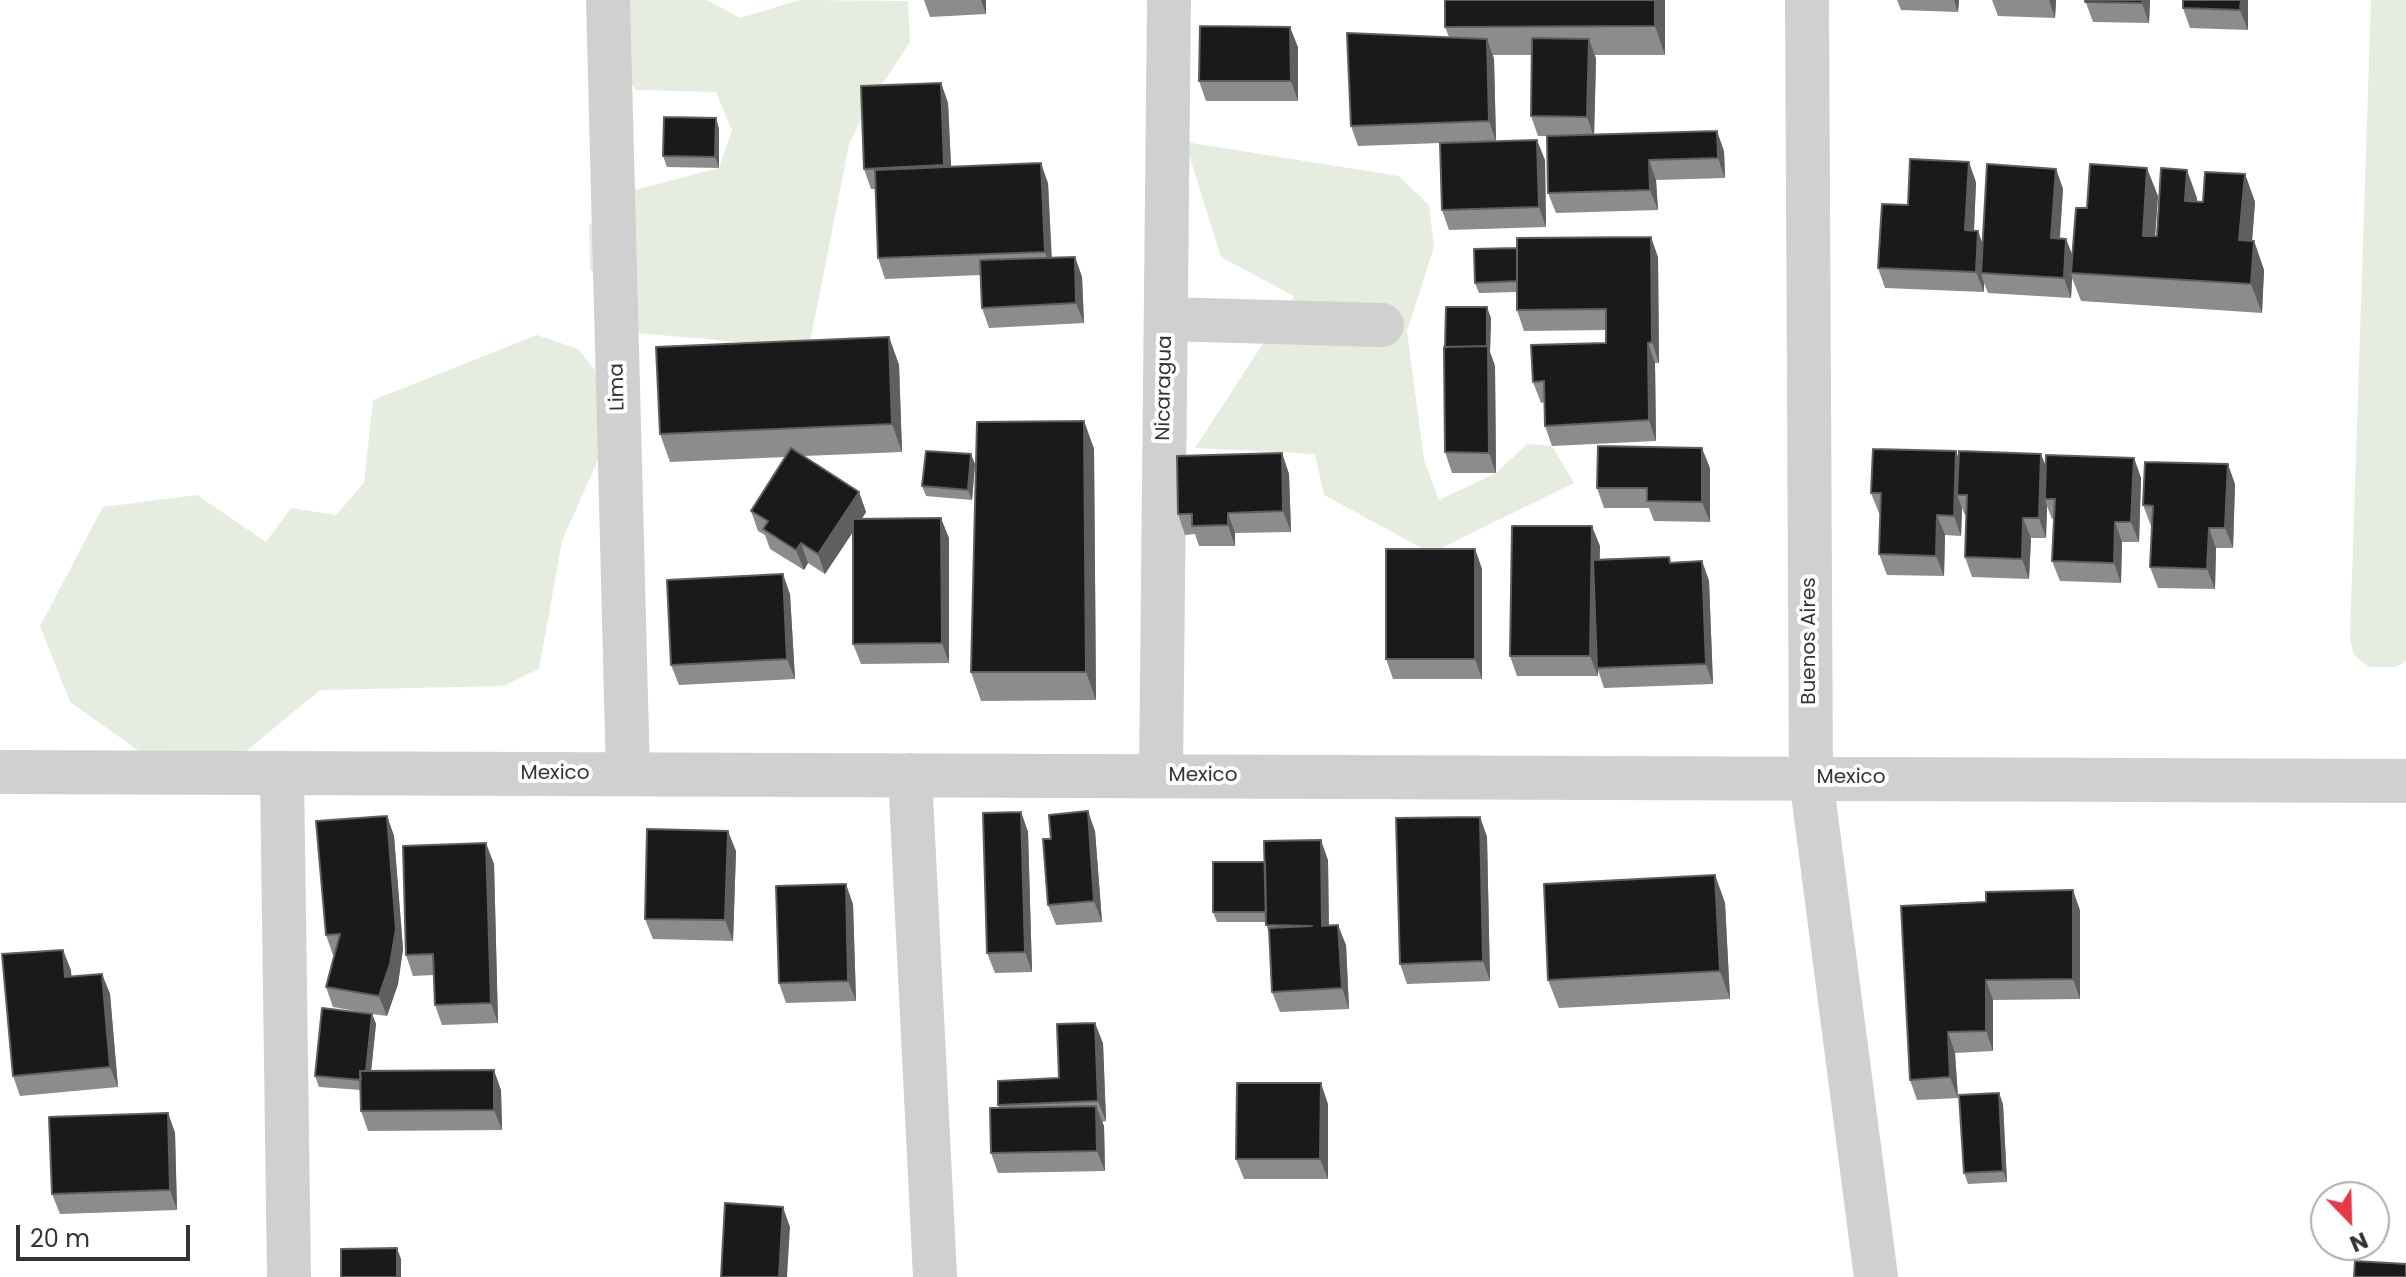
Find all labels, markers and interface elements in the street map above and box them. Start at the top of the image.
street label: Nicaragua [1152,335,1178,441]
street label: Lima [606,363,630,411]
street label: Buenos Aires [1798,577,1822,705]
street label: Mexico [520,762,590,786]
street label: Mexico [1168,764,1238,788]
street label: Mexico [1816,766,1886,790]
north arrow [2310,1181,2390,1261]
scale bar [20,1209,194,1259]
text: 20 m [30,1222,90,1255]
text: N [2345,1224,2372,1259]

